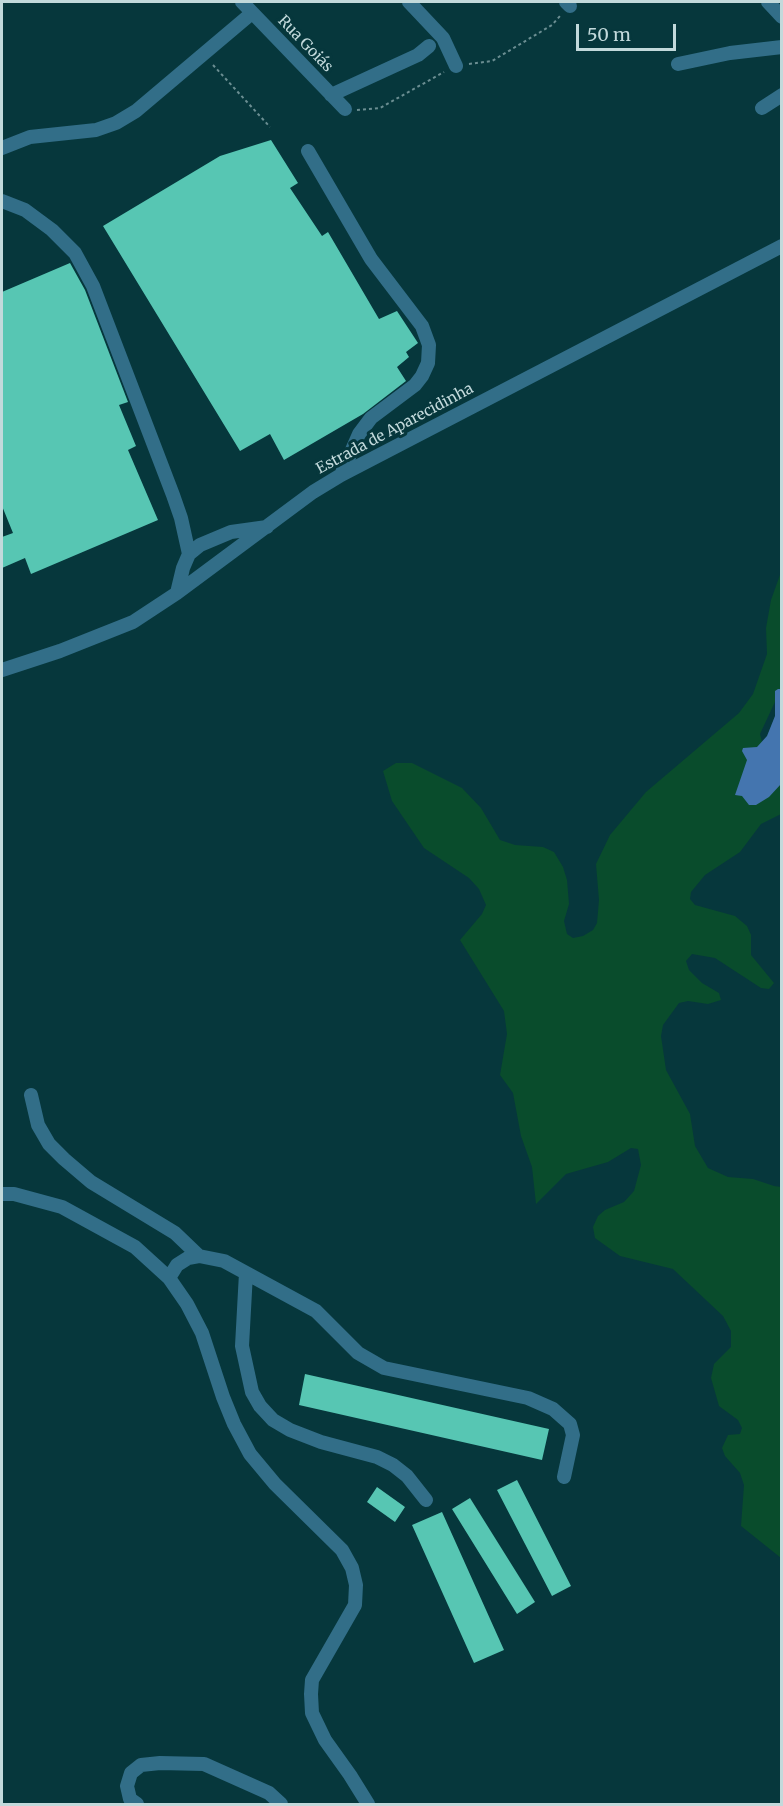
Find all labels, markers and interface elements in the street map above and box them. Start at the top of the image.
street label: Rua Goiás [274,12,336,76]
scale bar [579,12,680,50]
text: 50 m [587,23,631,46]
street label: Estrada de Aparecidinha [313,380,477,478]

